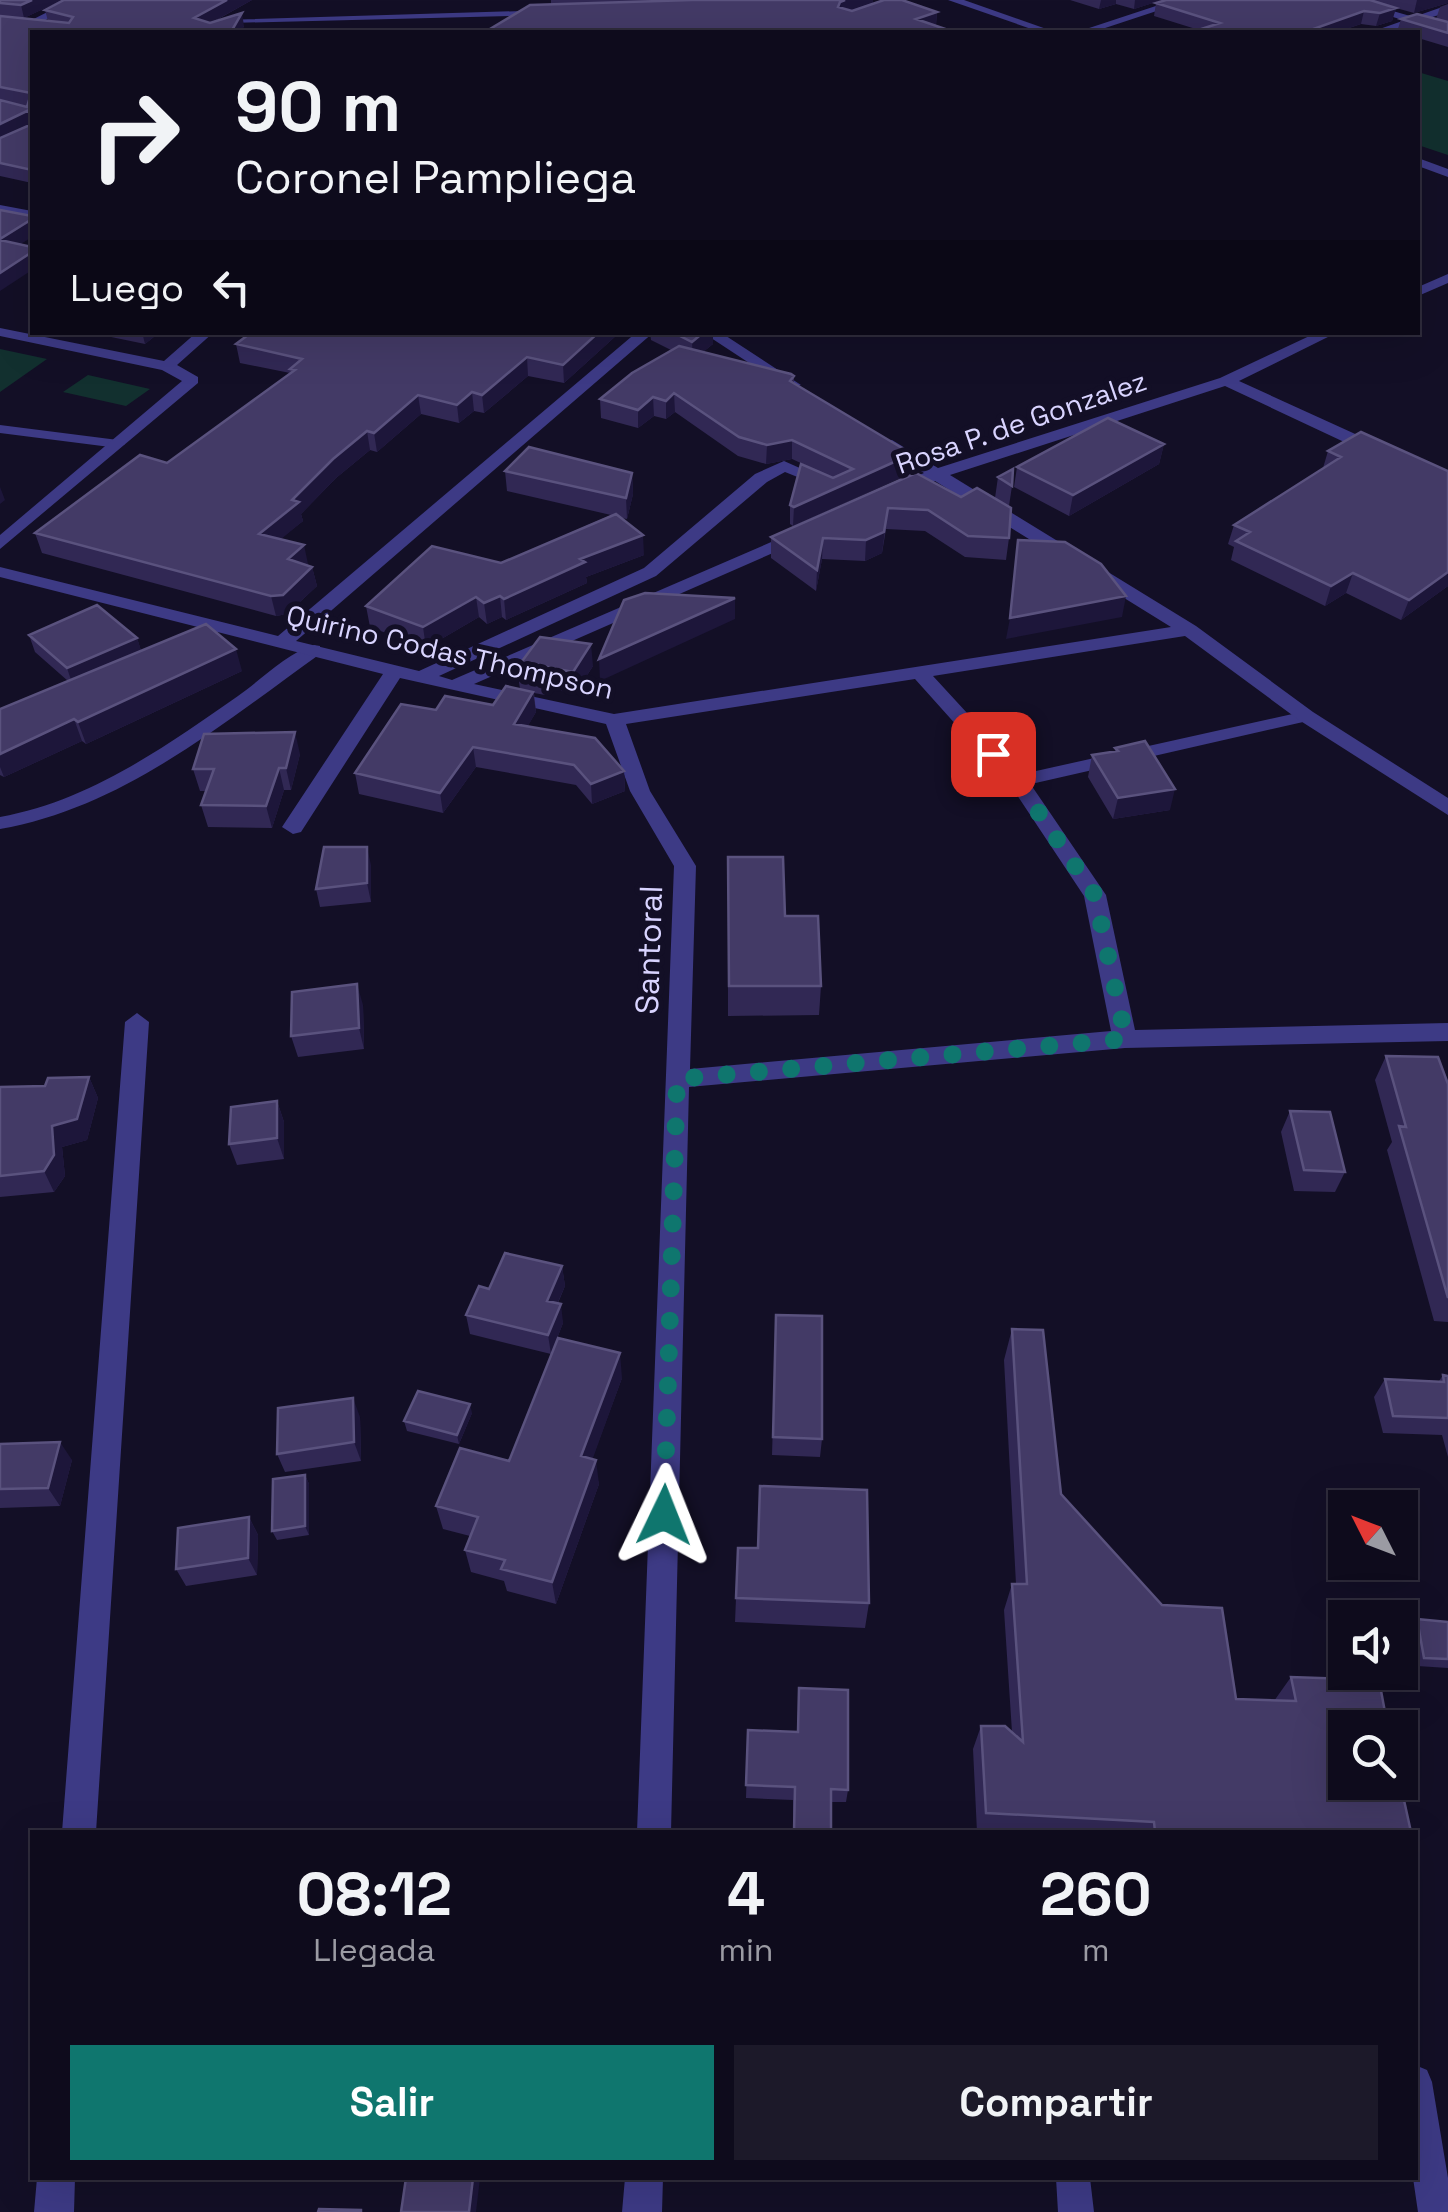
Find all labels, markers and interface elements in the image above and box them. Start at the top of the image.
text: 90 m [235,62,401,151]
icon: right [70,70,200,200]
text: Coronel Pampliega [235,149,636,206]
icon: left [204,260,259,315]
text: Luego [70,264,184,312]
street label: Rosa P. de Gonzalez [891,362,1151,482]
street label: Quirino Codas Thompson [283,597,617,707]
pin [951,712,1036,797]
icon: arrive [966,727,1021,782]
street label: Santoral [627,885,671,1015]
position arrow [612,1463,716,1567]
north arrow [1328,1490,1418,1580]
map controls [1328,1490,1418,1800]
button: sound [1328,1600,1418,1690]
button: search [1328,1710,1418,1800]
text: 08:12 [296,1856,452,1933]
text: 4 [727,1856,765,1933]
text: 260 [1040,1856,1152,1933]
text: Llegada [313,1930,435,1970]
text: min [718,1930,773,1970]
text: m [1082,1930,1109,1970]
button: Salir [70,2045,714,2160]
button: Compartir [734,2045,1378,2160]

